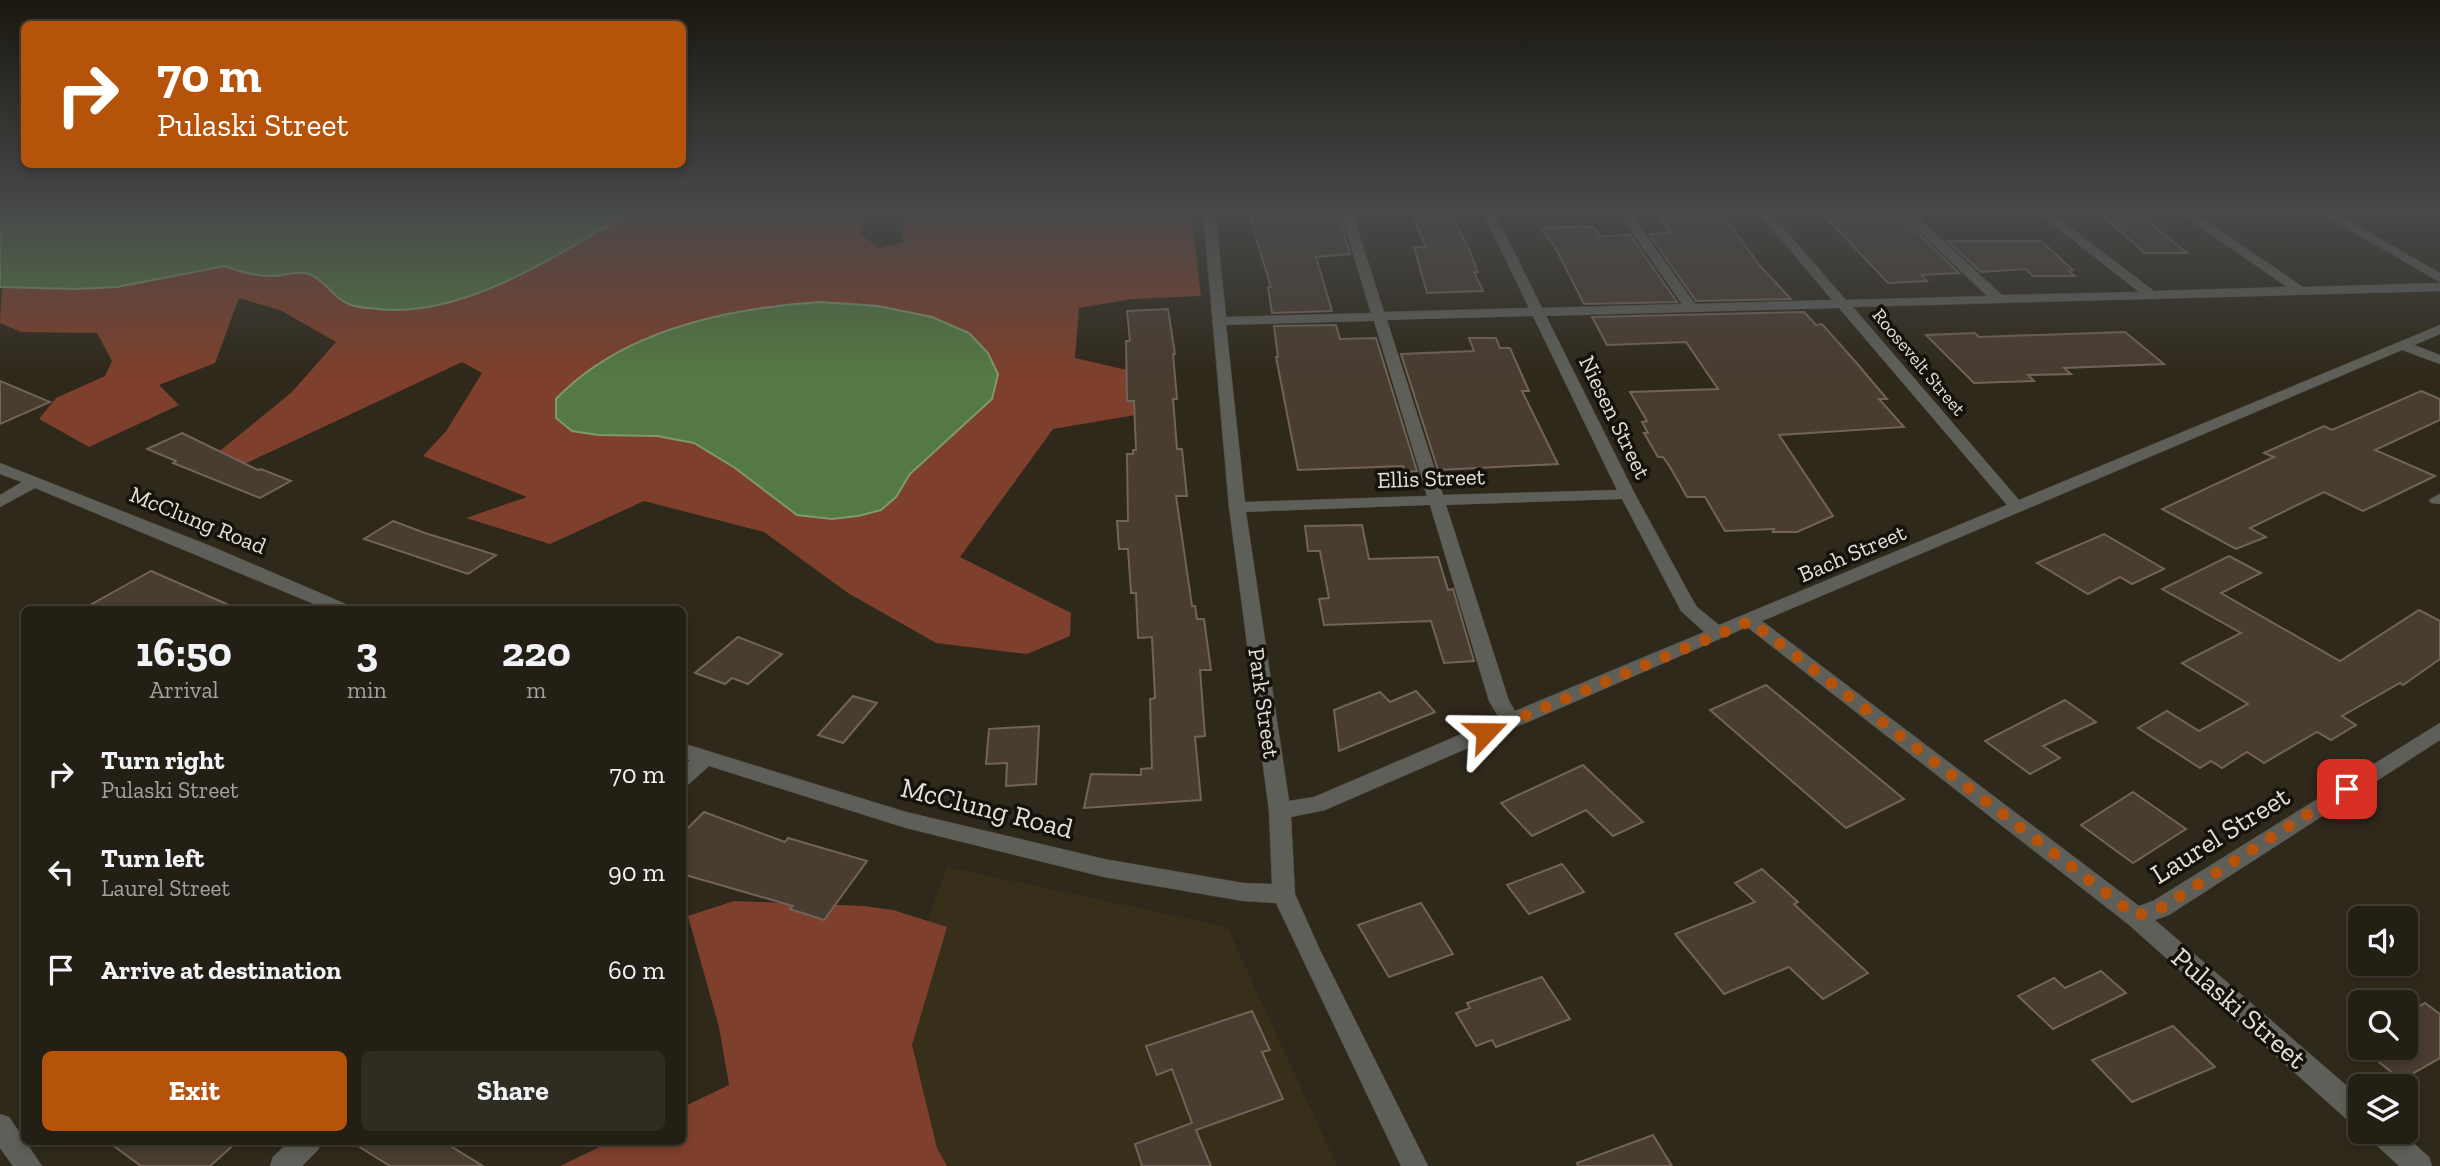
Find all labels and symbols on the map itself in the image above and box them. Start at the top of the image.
street label: Roosevelt Street [1868,304,1970,420]
street label: Niesen Street [1573,351,1657,484]
street label: Ellis Street [1376,462,1486,494]
street label: McClung Road [126,480,271,560]
street label: Bach Street [1794,518,1910,588]
street label: Park Street [1242,646,1286,761]
position arrow [1449,695,1523,769]
pin [2317,759,2377,819]
street label: McClung Road [898,771,1076,845]
street label: Laurel Street [2145,779,2296,891]
street label: Pulaski Street [2165,941,2314,1076]

